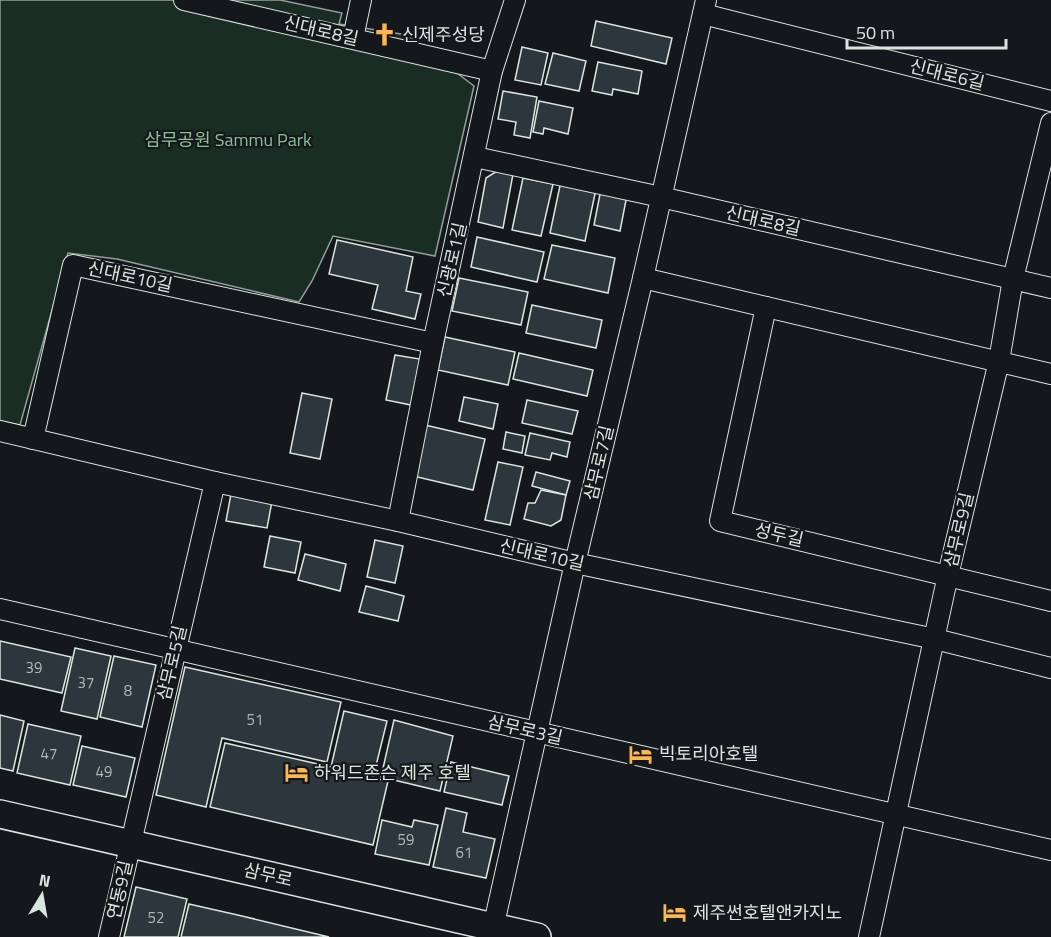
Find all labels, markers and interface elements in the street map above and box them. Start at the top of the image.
street label: 신대로8길 [281,9,361,52]
scale bar [847,12,1006,50]
text: 50 m [856,19,895,46]
place label: 신제주성당 [402,21,485,48]
church icon: 신제주성당 [371,22,397,48]
street label: 신대로6길 [907,52,987,97]
park label: 삼무공원 Sammu Park [144,126,312,153]
street label: 신대로8길 [723,199,803,242]
street label: 신광로1길 [430,220,473,300]
street label: 신대로10길 [85,254,175,299]
street label: 삼무로7길 [577,423,620,503]
street label: 삼무로9길 [937,490,980,570]
street label: 성두길 [752,516,806,553]
street label: 신대로10길 [497,532,587,577]
street label: 삼무로5길 [150,623,193,703]
house number: 39 [26,656,42,679]
house number: 37 [78,671,94,694]
house number: 8 [124,679,132,702]
house number: 51 [247,708,263,731]
street label: 삼무로3길 [485,708,565,751]
place label: 빅토리아호텔 [659,740,758,767]
hotel icon: 빅토리아호텔 [628,741,654,767]
house number: 47 [41,742,57,765]
place label: 하워드존슨 제주 호텔 [314,759,471,786]
house number: 49 [96,760,112,783]
hotel icon: 하워드존슨 제주 호텔 [283,760,309,786]
house number: 59 [398,828,414,851]
house number: 61 [456,841,472,864]
street label: 삼무로 [241,856,295,893]
street label: 연동9길 [100,858,139,922]
north arrow [12,865,72,925]
text: N [37,867,53,893]
place label: 제주썬호텔앤카지노 [693,899,842,926]
hotel icon: 제주썬호텔앤카지노 [662,900,688,926]
house number: 52 [148,906,164,929]

